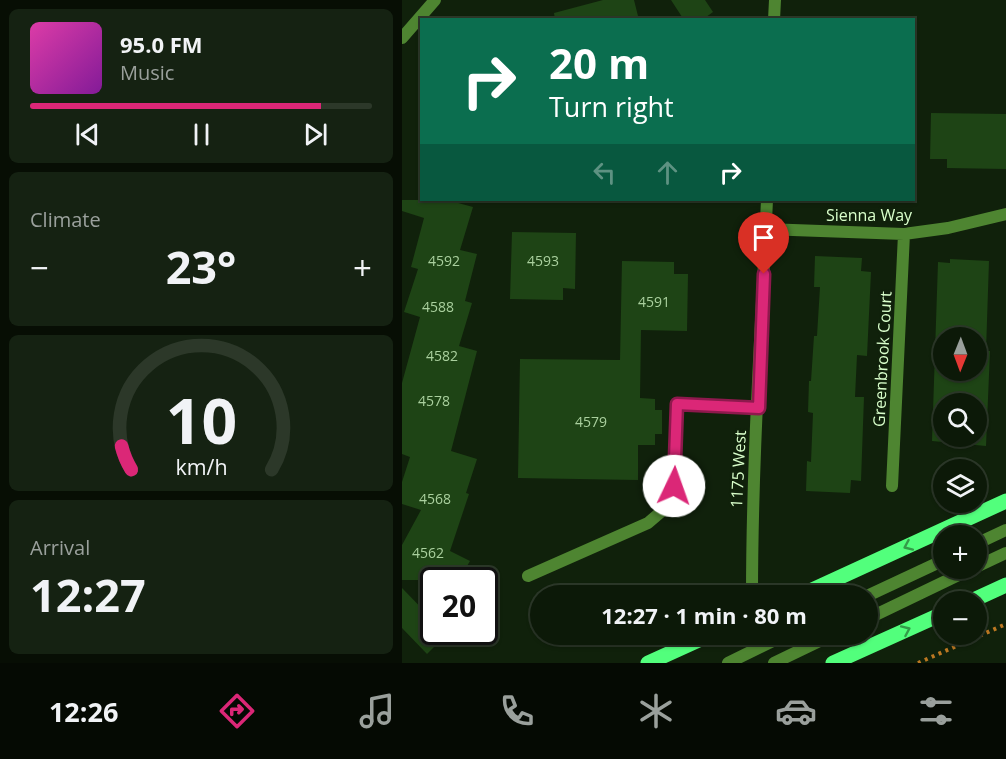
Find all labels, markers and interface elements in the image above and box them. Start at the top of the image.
text: 95.0 FM [120,29,203,59]
text: 20 m [549,34,649,91]
icon: right [450,42,528,120]
text: Music [120,59,174,86]
text: Turn right [549,88,674,125]
icon: previous [71,118,104,151]
icon: pause [185,118,218,151]
icon: next [299,118,332,151]
icon: left [588,156,621,189]
icon: ahead [651,156,684,189]
icon: right [714,156,747,189]
street label: Sienna Way [826,204,913,226]
text: Climate [30,206,101,233]
pin [738,212,789,274]
icon: arrive [747,221,780,254]
text: 23° [166,236,236,297]
text: − [30,245,49,290]
text: + [353,245,372,290]
house number: 4592 [428,251,460,270]
house number: 4593 [527,251,559,270]
street label: Greenbrook Court [867,290,897,427]
house number: 4591 [638,292,670,311]
house number: 4588 [422,297,454,316]
north arrow [933,327,987,381]
map controls [933,327,987,645]
house number: 4582 [426,346,458,365]
text: 10 [165,377,237,462]
house number: 4578 [418,391,450,410]
button: search [933,393,987,447]
house number: 4579 [575,412,607,431]
street label: 1175 West [725,429,751,508]
text: km/h [175,452,227,481]
position arrow [642,454,706,518]
button: layers [933,459,987,513]
house number: 4568 [419,489,451,508]
button: + [933,525,987,579]
text: Arrival [30,534,90,561]
one-way arrow [903,539,914,551]
house number: 4562 [412,543,444,562]
text: 12:27 [30,564,146,625]
speed limit sign: 20 [420,567,498,645]
button: − [933,591,987,645]
text: 12:27 · 1 min · 80 m [601,600,807,630]
one-way arrow [899,626,910,638]
icon: directions [216,690,258,732]
icon: music [356,690,398,732]
icon: phone [496,690,538,732]
icon: climate [635,690,677,732]
icon: car [775,690,817,732]
icon: filters [915,690,957,732]
text: 12:26 [49,693,118,730]

